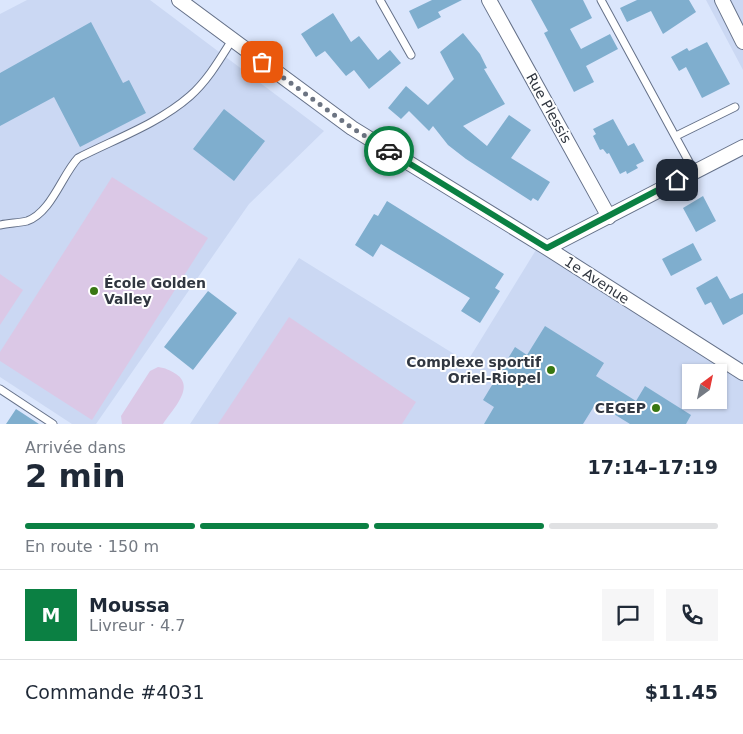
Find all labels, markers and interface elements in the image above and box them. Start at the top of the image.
pin [241,41,283,83]
icon: bag [248,48,276,76]
street label: Rue Plessis [523,70,575,146]
courier [364,126,414,176]
icon: car [375,137,403,165]
pin [656,159,698,201]
icon: home [663,166,691,194]
street label: 1e Avenue [562,253,632,307]
place label: École Golden Valley [104,275,206,307]
marker: École Golden Valley [88,285,100,297]
place label: Complexe sportif Oriel-Riopel [406,354,542,386]
marker: Complexe sportif Oriel-Riopel [545,364,557,376]
north arrow [682,364,728,409]
map controls [682,364,727,409]
place label: CEGEP [595,400,646,416]
marker: CEGEP [650,402,662,414]
text: Arrivée dans [25,438,126,457]
text: 17:14–17:19 [588,456,718,478]
text: 2 min [25,457,126,495]
text: En route · 150 m [25,537,159,556]
button: chat [602,589,654,641]
button: phone [666,589,718,641]
text: Moussa [89,594,170,616]
text: M [42,604,60,626]
text: Livreur · 4.7 [89,616,185,635]
text: Commande #4031 [25,681,205,703]
text: $11.45 [645,681,718,703]

